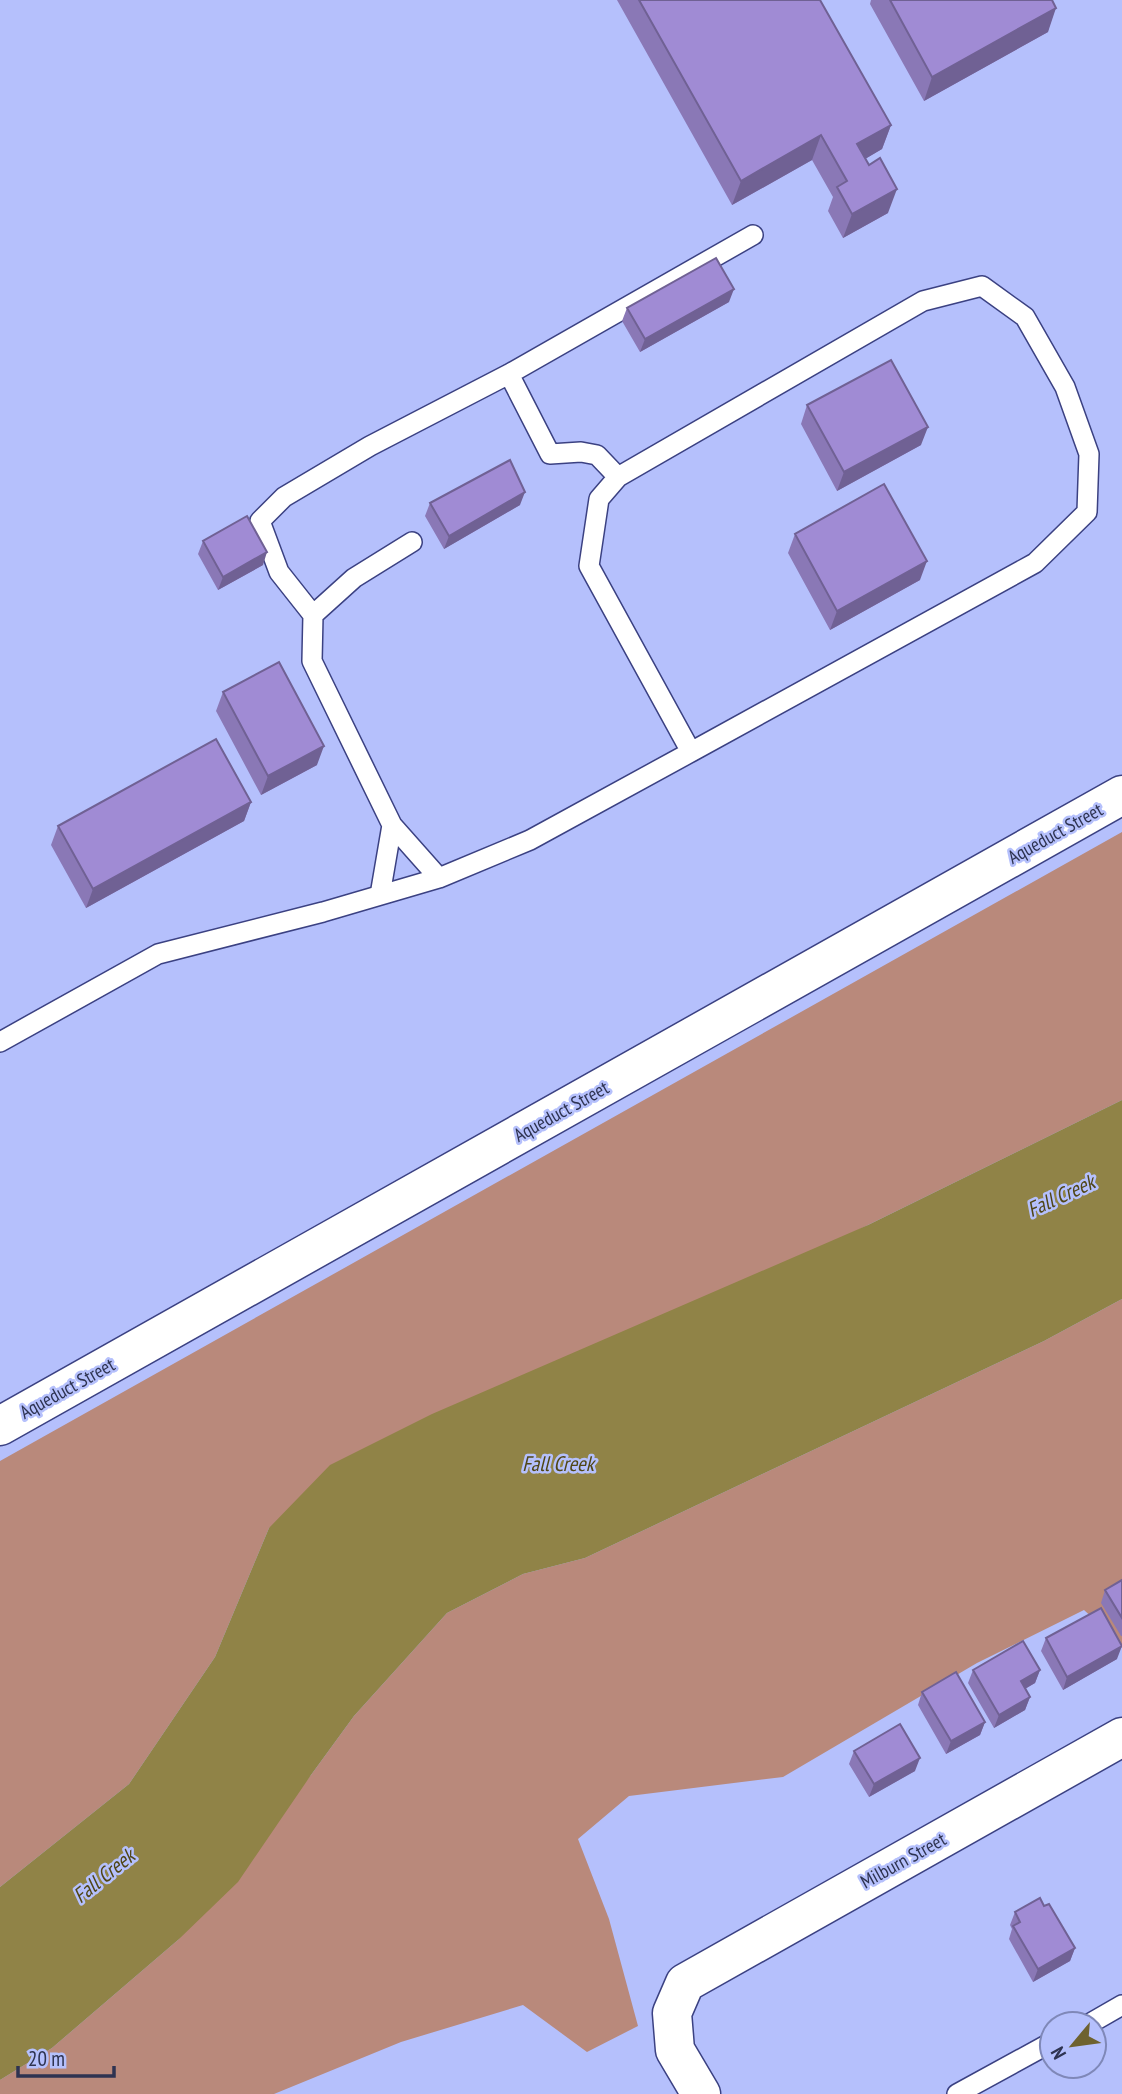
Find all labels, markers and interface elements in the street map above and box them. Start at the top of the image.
street label: Aqueduct Street [1003,797,1107,869]
street label: Aqueduct Street [509,1075,613,1147]
water label: Fall Creek [1023,1167,1102,1223]
street label: Aqueduct Street [15,1352,119,1424]
water label: Fall Creek [522,1450,597,1477]
street label: Milburn Street [856,1826,951,1893]
water label: Fall Creek [67,1841,142,1909]
north arrow [1038,2010,1108,2080]
scale bar [18,2035,114,2078]
text: N [1045,2043,1071,2064]
text: 20 m [28,2045,65,2072]

